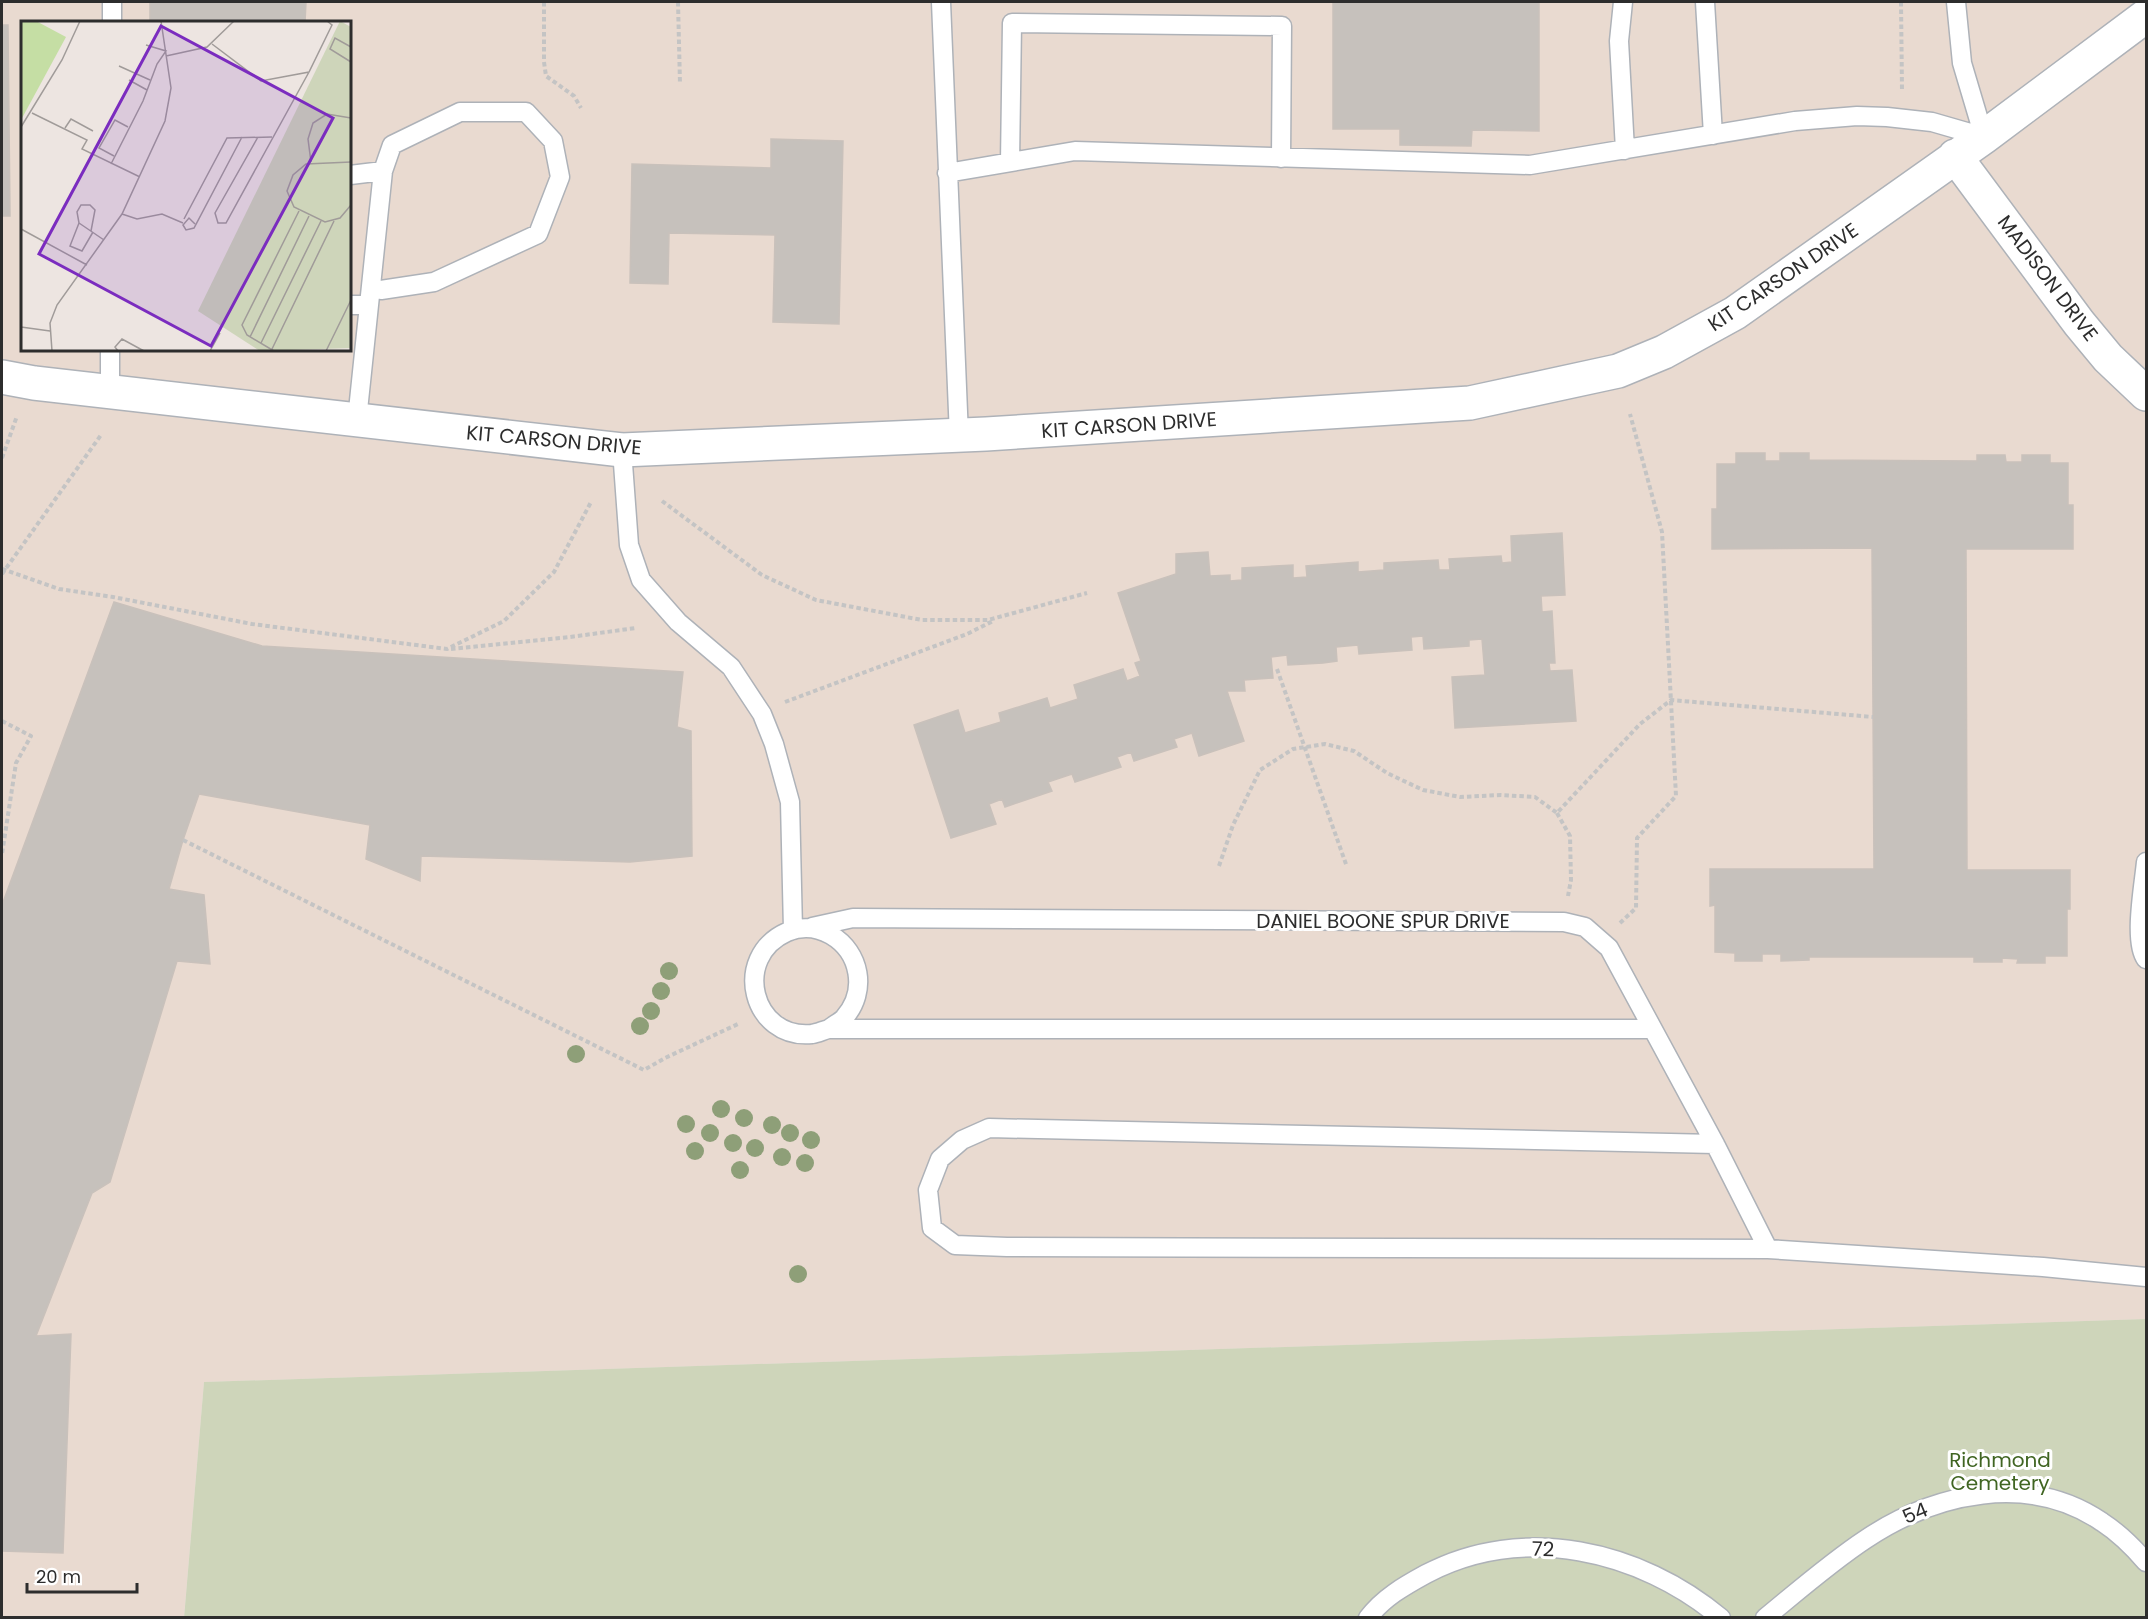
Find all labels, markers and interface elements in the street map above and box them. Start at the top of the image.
inset map [21,21,351,351]
street label: MADISON DRIVE [1991,209,2105,347]
street label: KIT CARSON DRIVE [1702,216,1864,338]
street label: KIT CARSON DRIVE [1040,405,1218,445]
street label: KIT CARSON DRIVE [465,418,643,462]
street label: DANIEL BOONE SPUR DRIVE [1256,907,1510,935]
park label: Richmond Cemetery [1949,1446,2051,1497]
street label: 54 [1898,1495,1932,1531]
street label: 72 [1531,1535,1555,1563]
scale bar [27,1556,136,1594]
text: 20 m [36,1564,81,1589]

